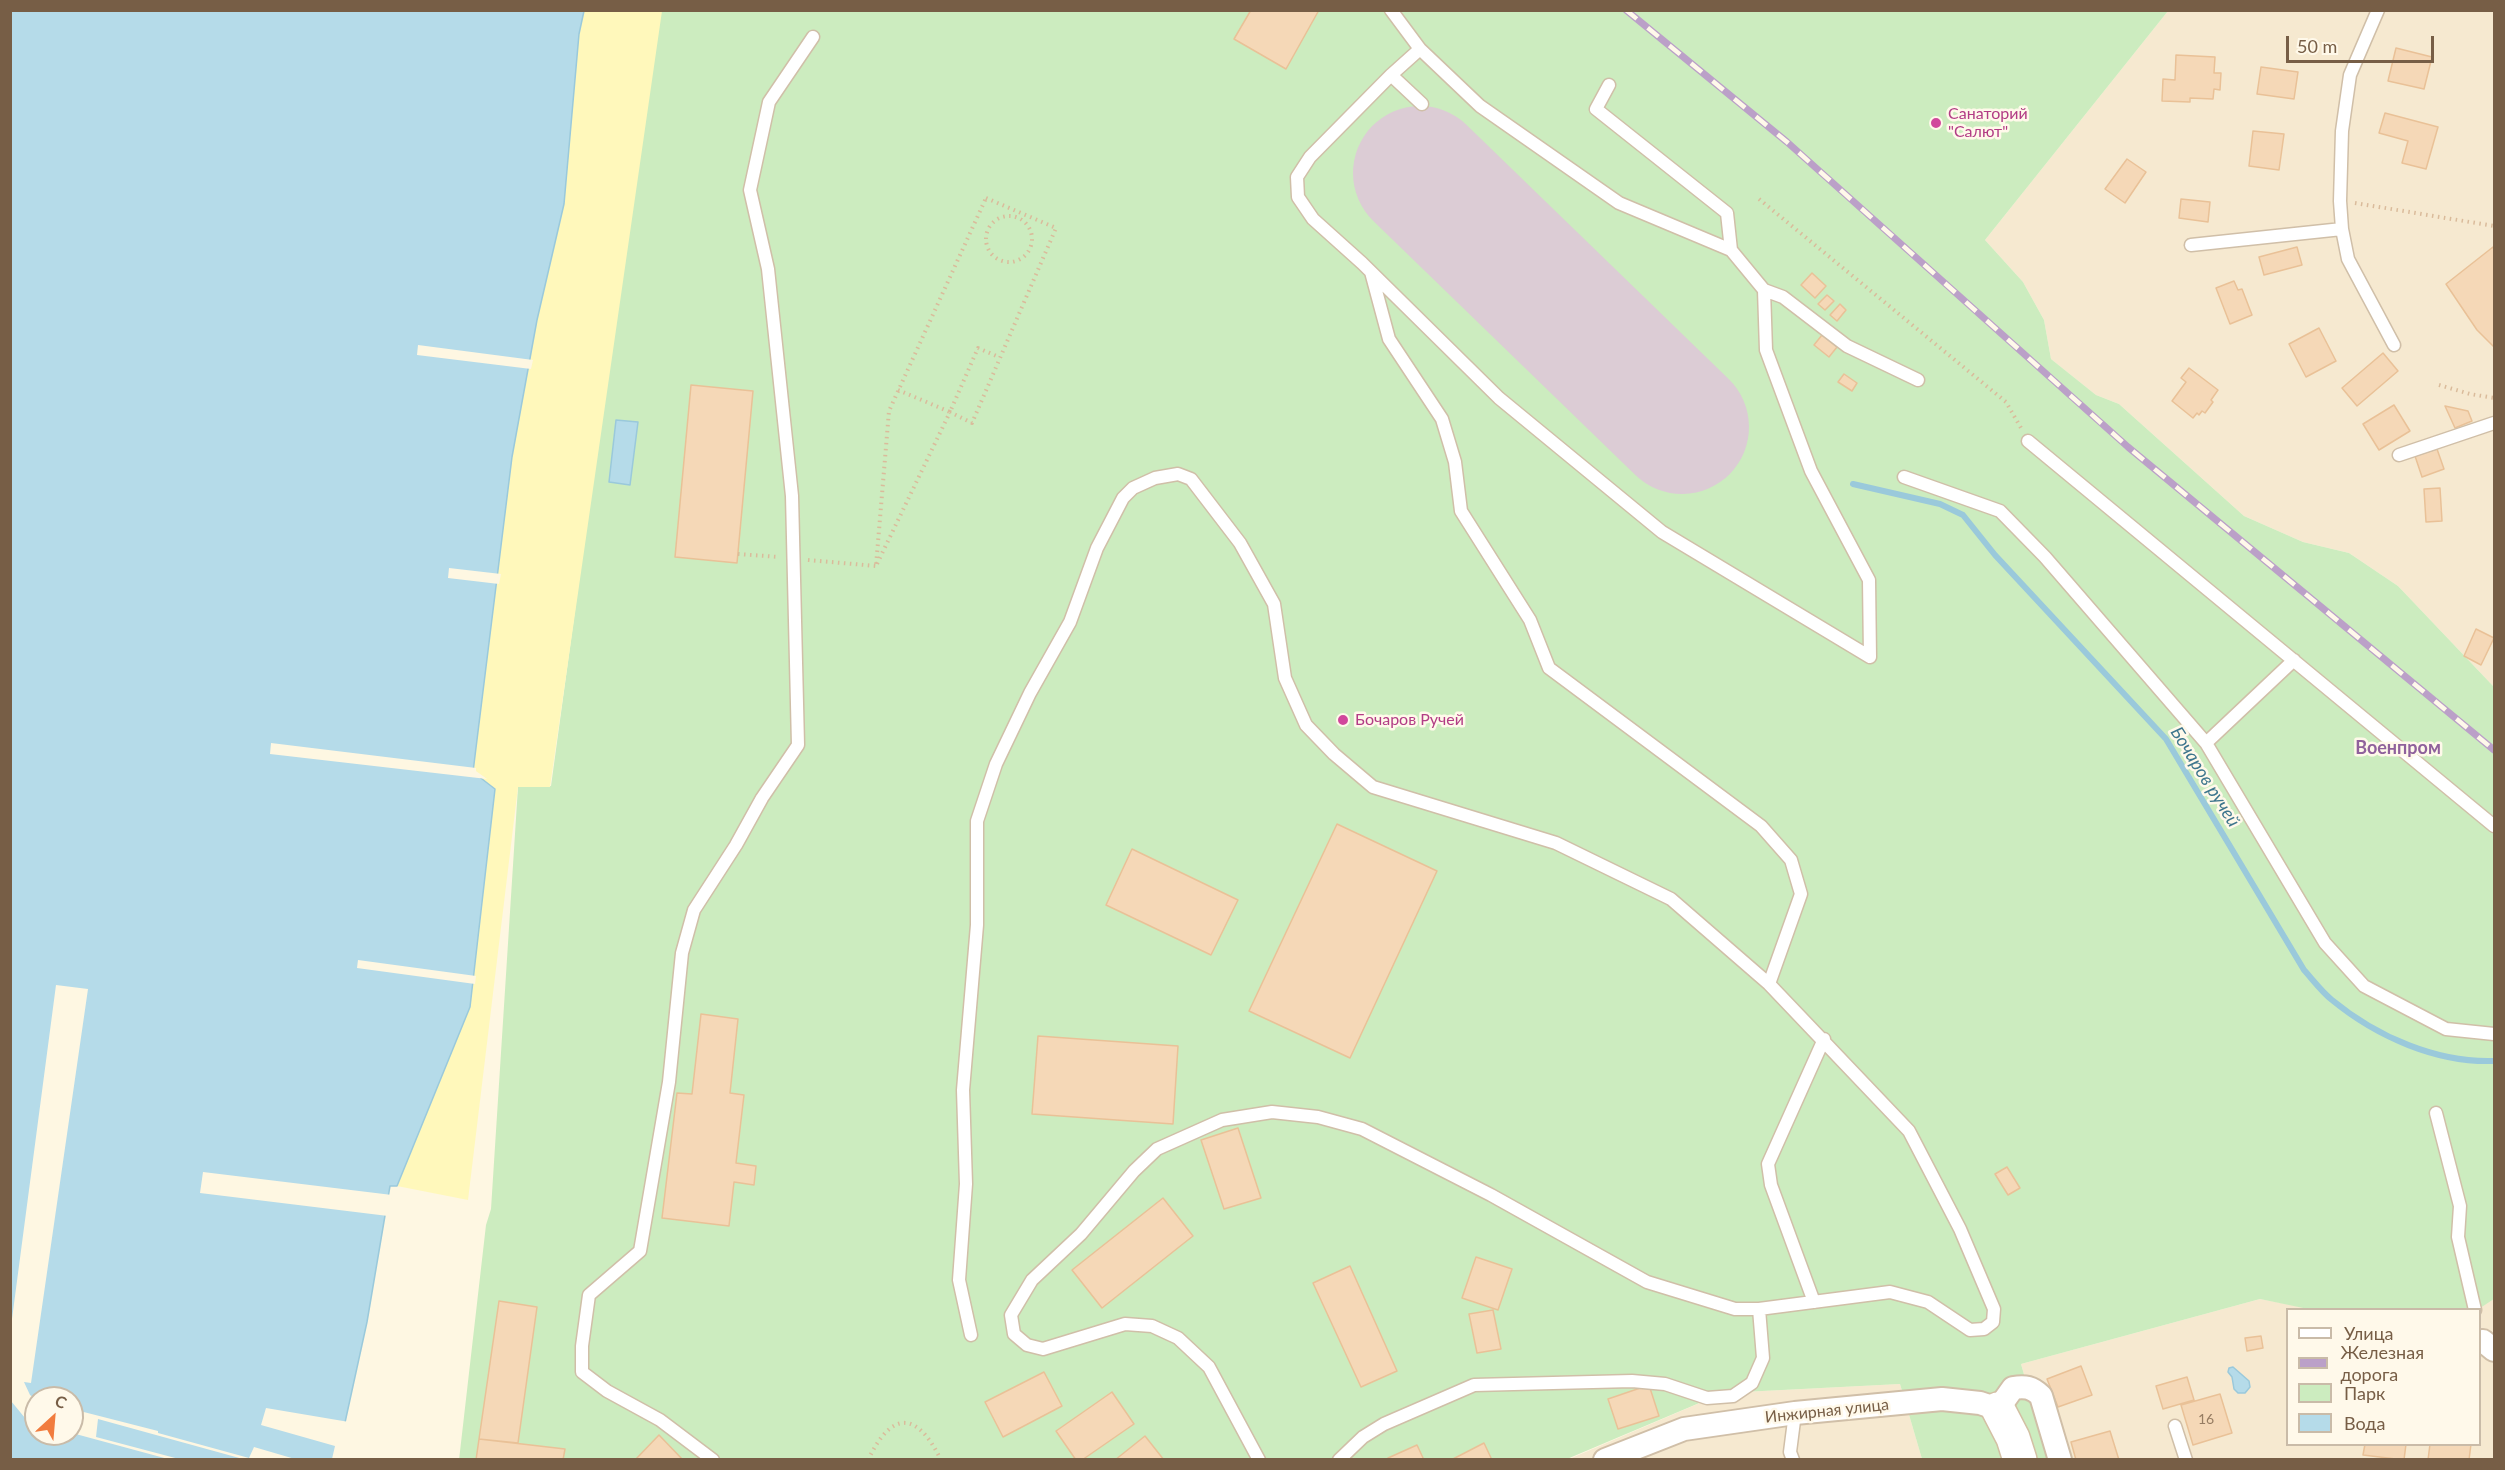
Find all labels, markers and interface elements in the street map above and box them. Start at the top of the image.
scale bar [2289,24,2438,62]
text: 50 m [2297,35,2337,57]
place label: Санаторий "Салют" [1948,104,2028,142]
marker: Санаторий "Салют" [1929,116,1943,130]
place label: Бочаров Ручей [1355,710,1464,730]
marker: Бочаров Ручей [1336,713,1350,727]
water label: Бочаров ручей [2166,723,2244,831]
district label: Военпром [2355,737,2441,759]
legend [2286,1308,2481,1446]
text: Улица [2344,1322,2394,1344]
text: Железная дорога [2340,1341,2424,1385]
text: Парк [2344,1382,2385,1404]
north arrow [24,1386,84,1446]
text: С [52,1390,70,1412]
street label: Инжирная улица [1764,1395,1890,1427]
house number: 16 [2198,1411,2214,1427]
text: Вода [2344,1412,2385,1434]

